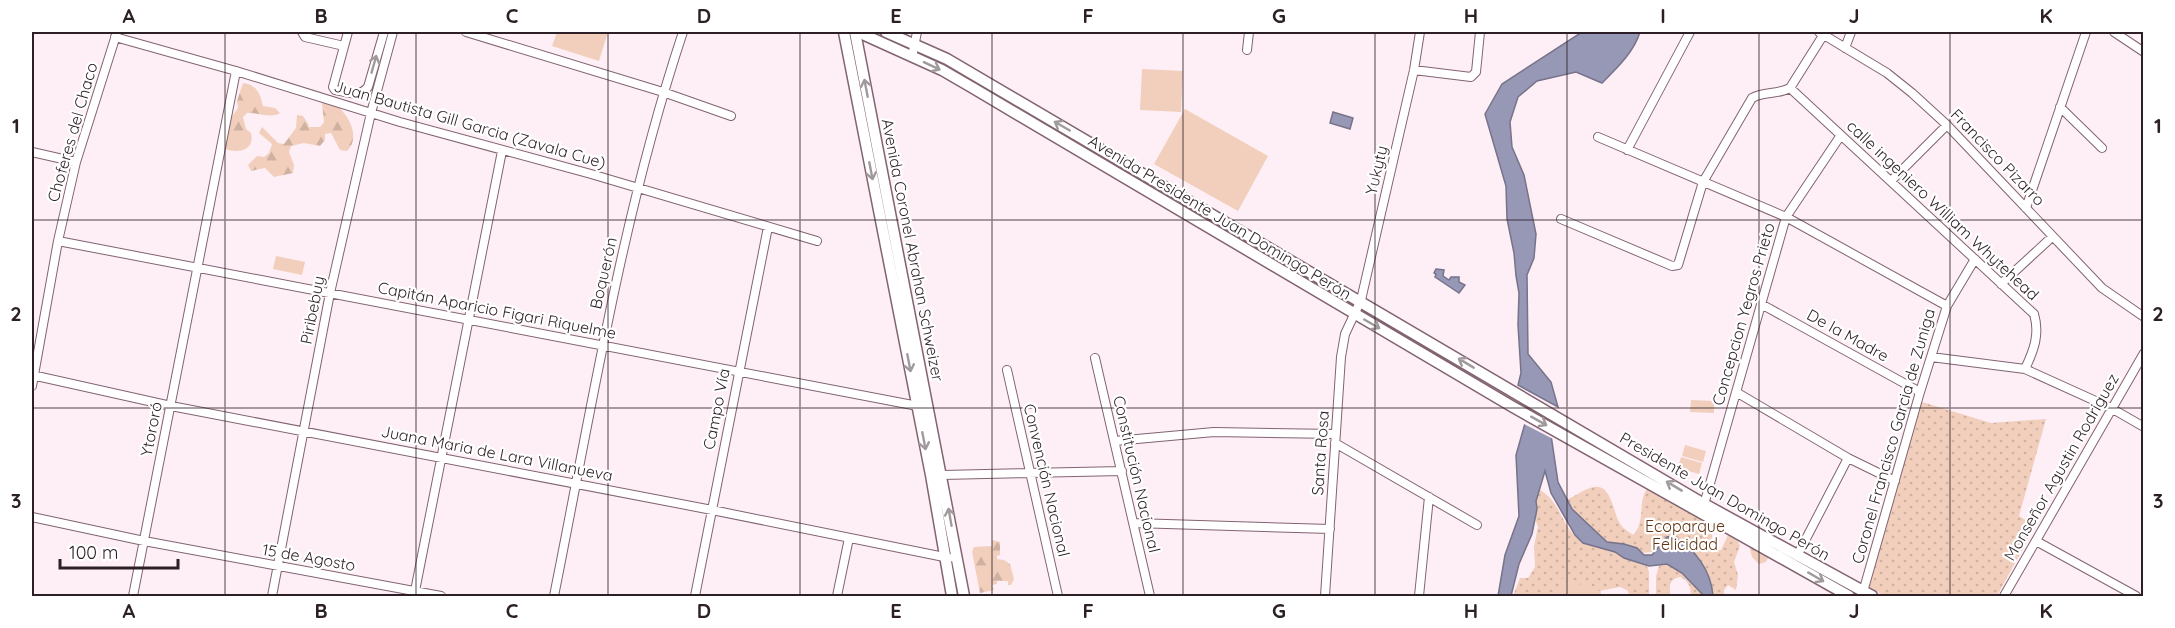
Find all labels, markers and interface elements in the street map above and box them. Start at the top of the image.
text: A [123,3,136,28]
text: B [314,3,328,28]
text: C [506,3,519,28]
text: D [697,3,711,28]
text: E [890,3,902,28]
text: F [1082,3,1094,28]
text: G [1272,3,1286,28]
text: H [1464,3,1478,28]
text: I [1660,3,1666,28]
text: J [1848,3,1860,28]
text: K [2039,3,2053,28]
one-way arrow [369,55,380,74]
street label: Choferes del Chaco [43,60,101,204]
one-way arrow [923,60,941,72]
street label: Juan Bautista Gill Garcia (Zavala Cue) [332,76,608,172]
one-way arrow [860,79,871,98]
street label: Francisco Pizarro [1947,104,2049,210]
text: 1 [12,113,20,138]
text: 1 [2154,113,2162,138]
street label: calle ingeniero William Whytehead [1843,116,2043,304]
street label: Avenida Coronel Abrahan Schweizer [878,117,948,383]
one-way arrow [1054,120,1071,132]
street label: Avenida Presidente Juan Domingo Perón [1085,130,1355,304]
street label: Yukyty [1361,143,1391,197]
one-way arrow [866,161,877,181]
street label: Concepcion Yegros Prieto [1707,220,1779,408]
street label: Boquerón [585,235,621,311]
street label: Piribebuy [296,274,328,346]
street label: Capitán Aparicio Figari Riquelme [376,277,618,343]
text: 2 [10,301,22,326]
text: 2 [2152,301,2164,326]
street label: De la Madre [1804,304,1892,366]
street label: Coronel Francisco Garcia de Zuniga [1847,306,1939,566]
one-way arrow [1363,318,1380,330]
one-way arrow [904,352,915,372]
one-way arrow [1458,357,1475,369]
street label: Campo Vía [698,367,734,451]
street label: Monseñor Agustin Rodriguez [1999,370,2123,564]
street label: Constitución Nacional [1109,394,1165,554]
street label: Ytororó [136,400,166,458]
street label: Convención Nacional [1020,402,1074,558]
street label: Santa Rosa [1307,410,1333,496]
one-way arrow [1529,416,1547,427]
street label: Juana Maria de Lara Villanueva [379,421,615,485]
street label: Presidente Juan Domingo Perón [1616,427,1834,565]
one-way arrow [919,430,930,450]
one-way arrow [1666,479,1683,491]
text: 3 [11,488,21,513]
text: 3 [2153,488,2163,513]
one-way arrow [944,508,955,528]
park label: Ecoparque Felicidad [1645,516,1725,554]
scale bar [60,532,178,570]
street label: 15 de Agosto [261,539,357,575]
text: 100 m [69,541,118,564]
one-way arrow [1807,572,1824,584]
text: A [123,598,136,623]
text: B [314,598,328,623]
text: C [506,598,519,623]
text: D [697,598,711,623]
text: E [890,598,902,623]
text: F [1082,598,1094,623]
text: G [1272,598,1286,623]
text: H [1464,598,1478,623]
text: I [1660,598,1666,623]
text: J [1848,598,1860,623]
text: K [2039,598,2053,623]

